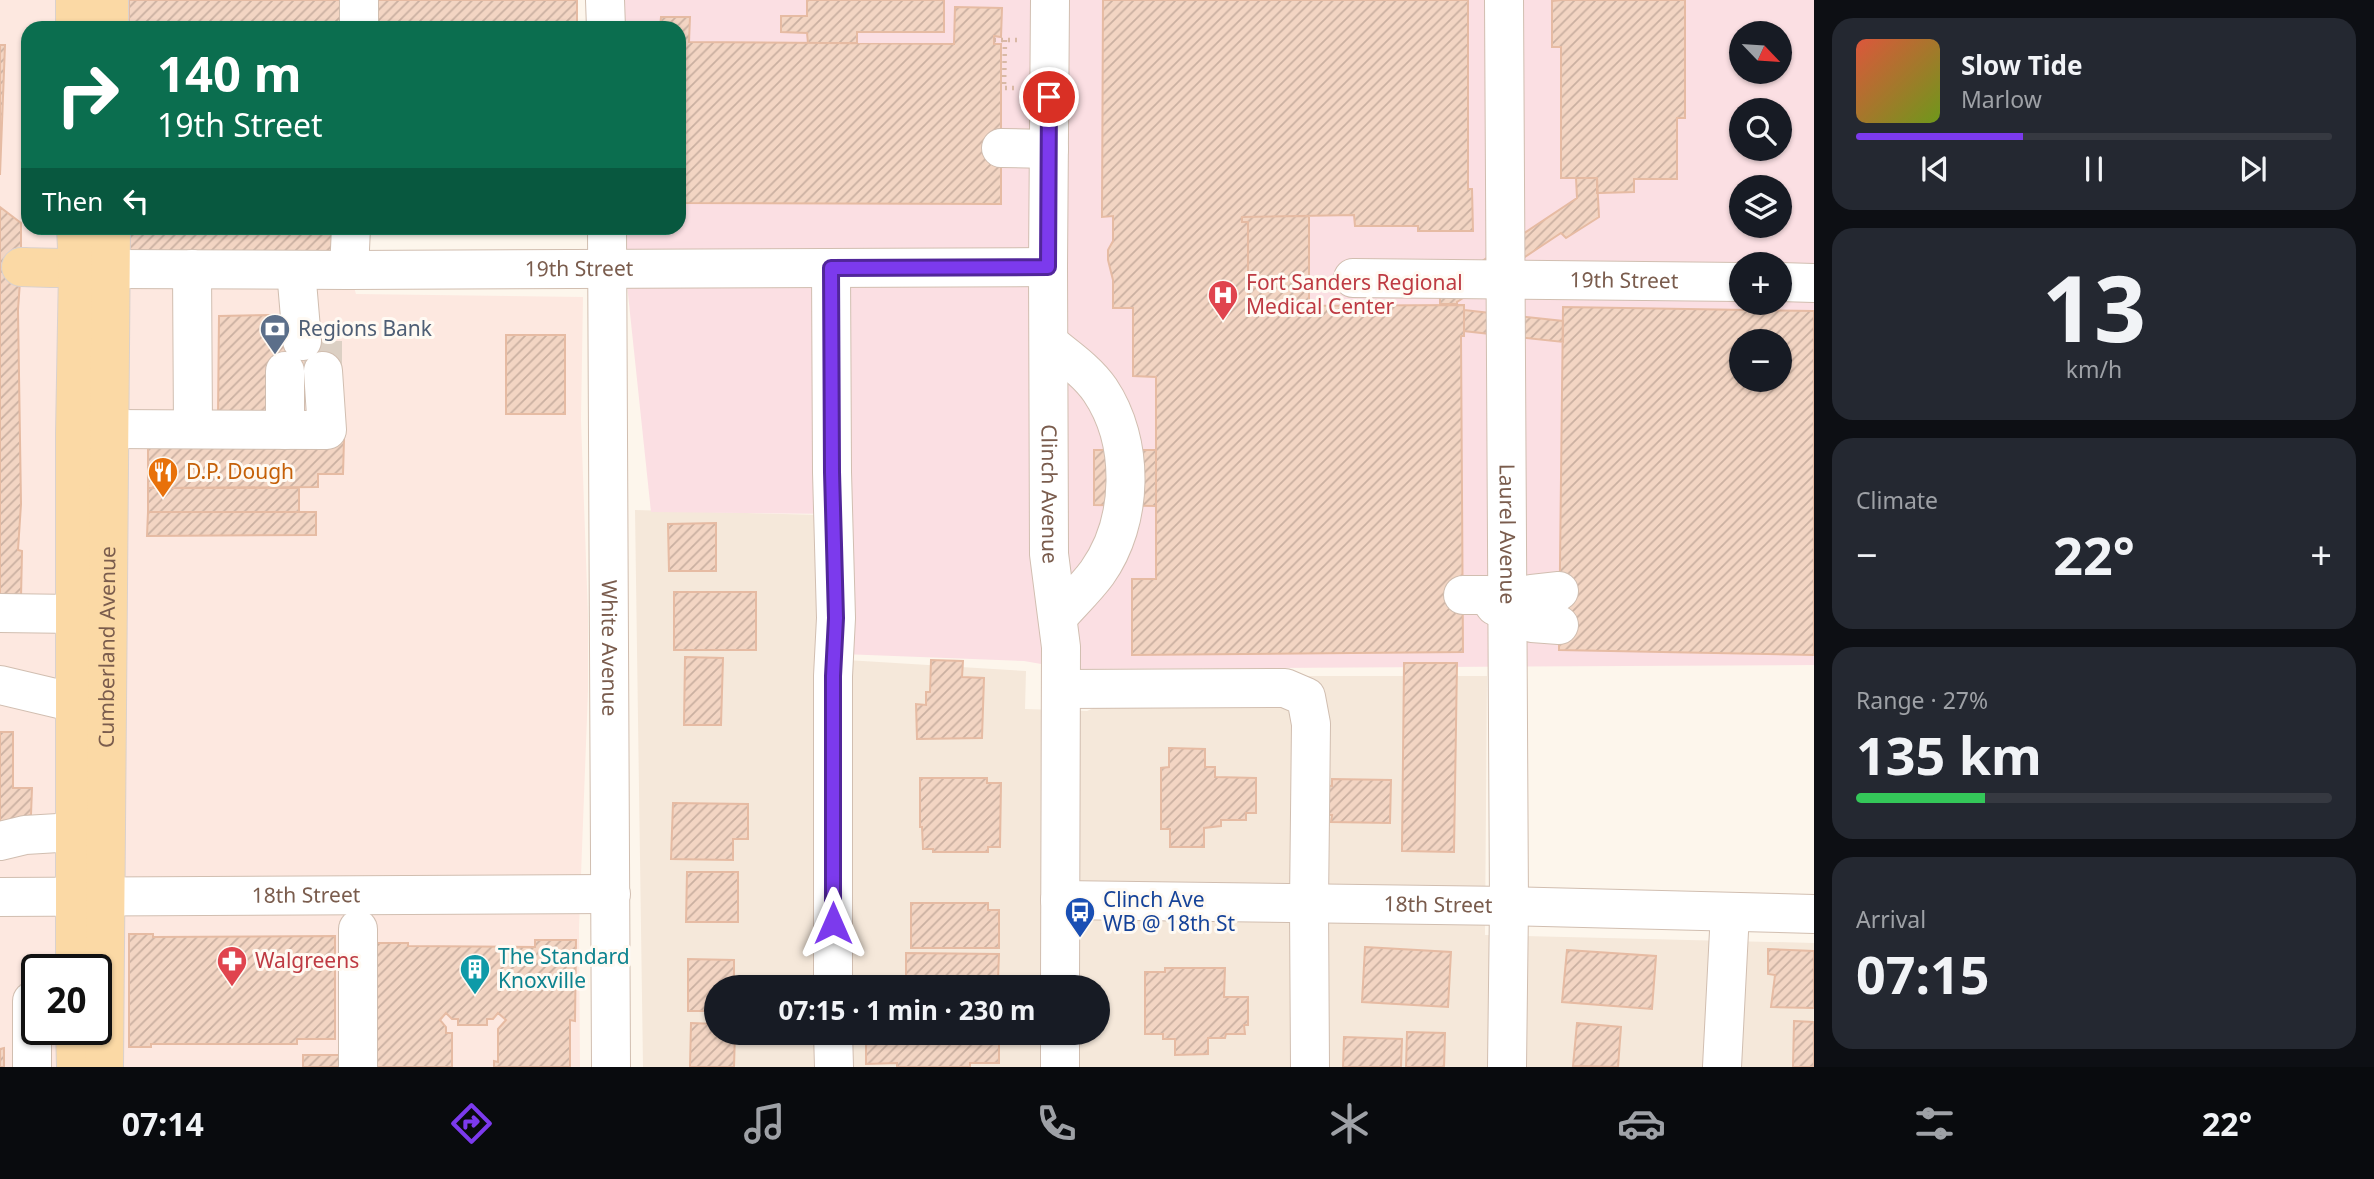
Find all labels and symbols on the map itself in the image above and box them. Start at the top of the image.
north arrow [1729,21,1792,84]
pin [1019,67,1079,127]
street label: 19th Street [525,254,634,282]
street label: 19th Street [1569,265,1679,294]
place label: Fort Sanders Regional Medical Center [1246,268,1463,320]
hospital icon: Fort Sanders Regional Medical Center [1206,278,1240,322]
bank icon: Regions Bank [258,312,292,356]
place label: Regions Bank [298,314,433,342]
street label: Clinch Avenue [1036,424,1065,565]
restaurant icon: D.P. Dough [146,455,180,499]
place label: D.P. Dough [186,457,294,485]
street label: Laurel Avenue [1494,464,1522,604]
street label: Cumberland Avenue [92,546,121,748]
street label: White Avenue [596,580,624,716]
street label: 18th Street [252,880,361,909]
place label: Clinch Ave WB @ 18th St [1103,885,1236,937]
position arrow [796,886,870,960]
street label: 18th Street [1383,889,1493,919]
bus stop icon: Clinch Ave WB @ 18th St [1063,895,1097,939]
place label: The Standard Knoxville [498,942,630,994]
pharmacy icon: Walgreens [215,944,249,988]
place label: Walgreens [255,946,359,974]
building icon: The Standard Knoxville [458,952,492,996]
speed limit sign: 20 [21,954,112,1045]

